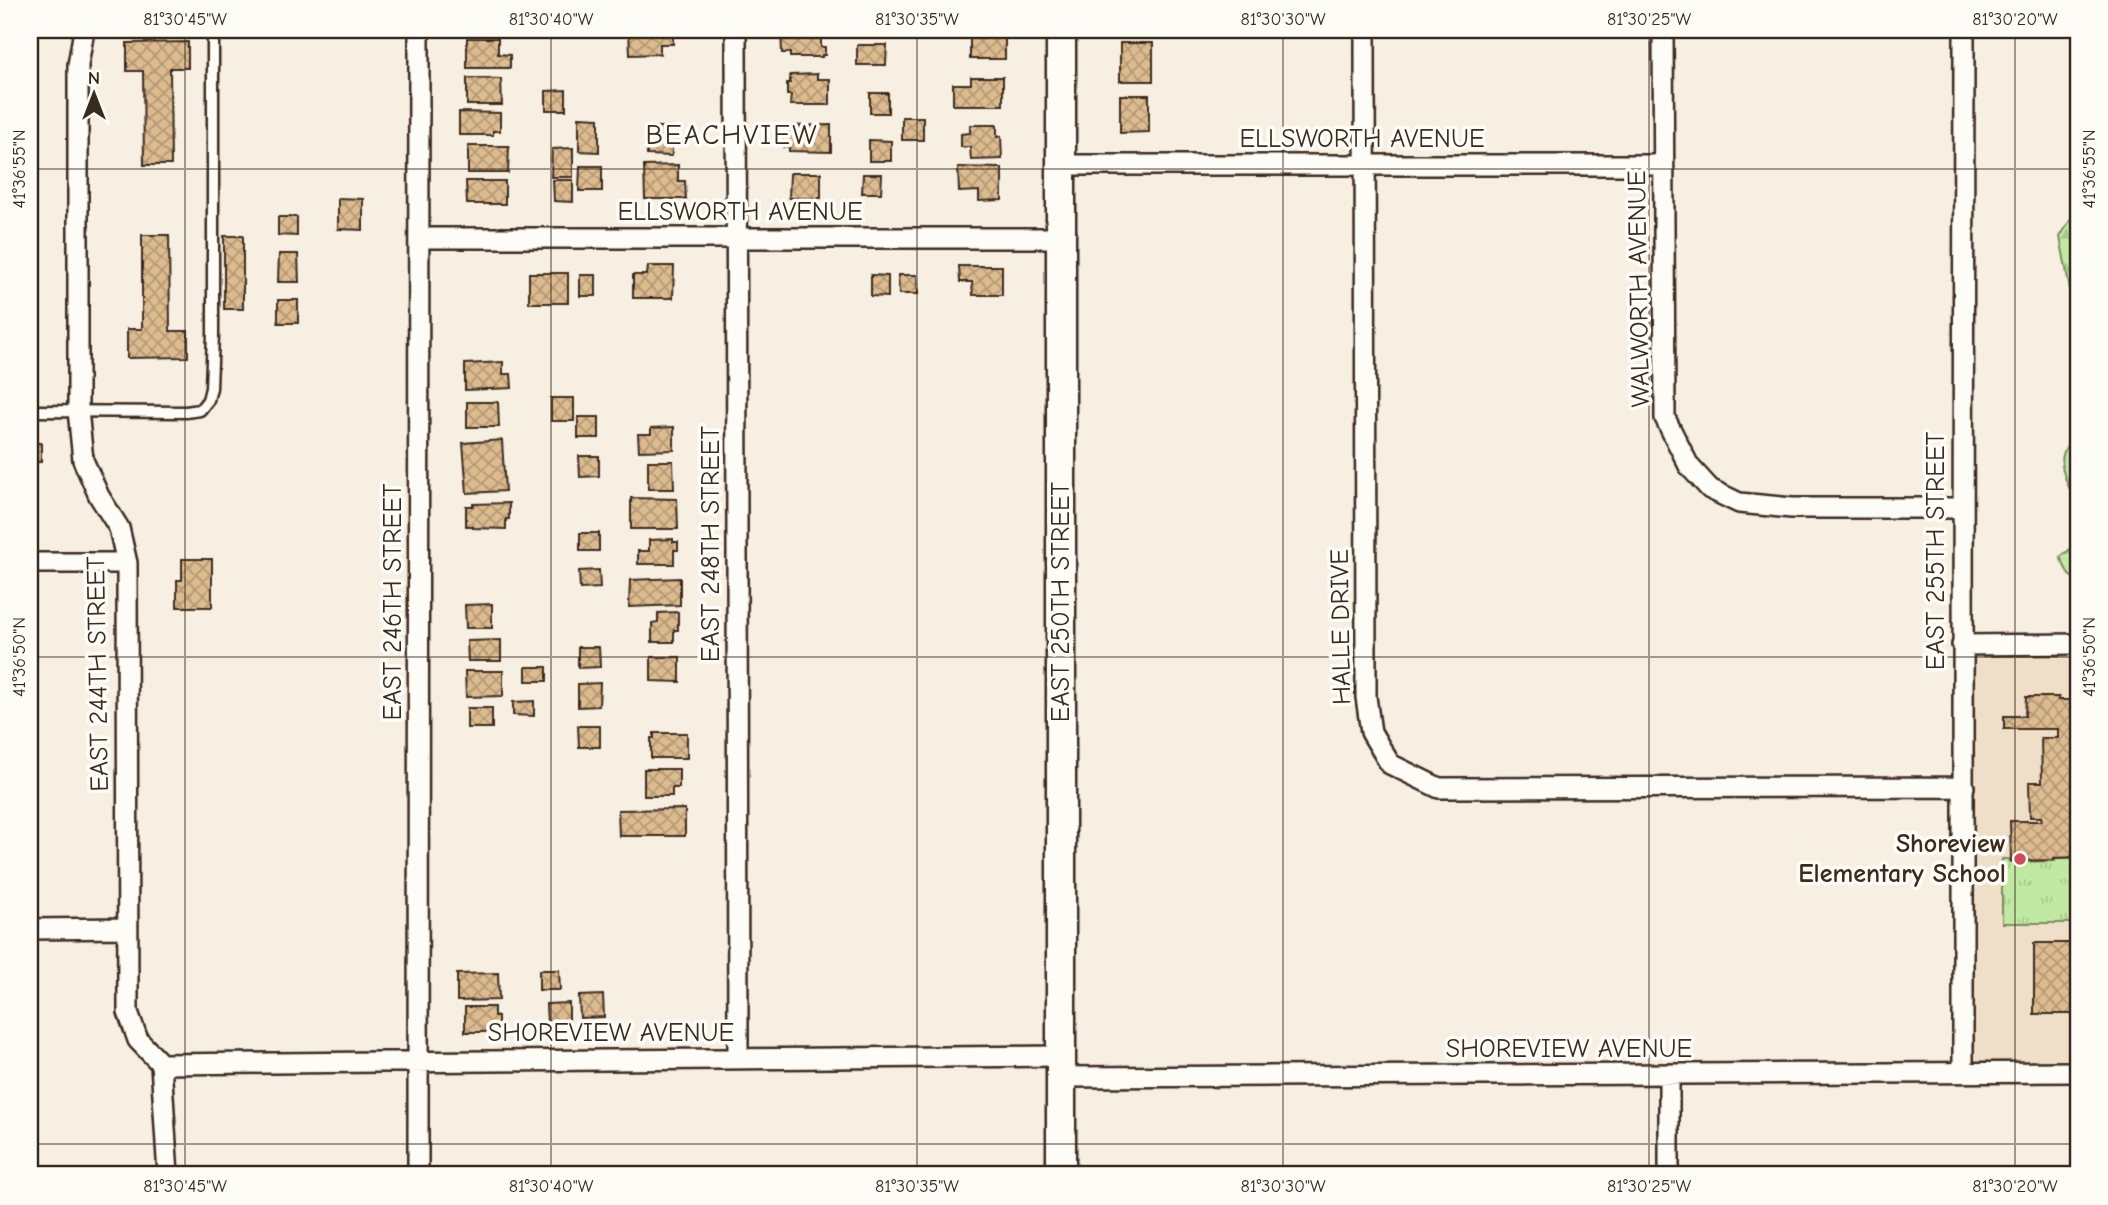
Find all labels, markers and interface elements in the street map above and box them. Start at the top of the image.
text: 81°30'45"W [143,9,227,30]
text: 81°30'40"W [509,9,594,30]
text: 81°30'35"W [875,9,959,30]
text: 81°30'30"W [1240,9,1326,30]
text: 81°30'25"W [1607,9,1691,30]
text: 81°30'20"W [1972,9,2058,30]
north arrow [60,60,130,130]
text: N [88,67,100,89]
district label: BEACHVIEW [645,119,819,151]
street label: ELLSWORTH AVENUE [1239,124,1485,154]
text: 41°36'55"N [9,130,30,208]
text: 41°36'55"N [2079,130,2100,208]
street label: WALWORTH AVENUE [1622,170,1656,408]
street label: ELLSWORTH AVENUE [617,197,863,227]
street label: EAST 248TH STREET [696,425,726,662]
street label: EAST 255TH STREET [1921,431,1951,670]
street label: EAST 250TH STREET [1046,481,1076,722]
street label: EAST 246TH STREET [378,483,408,720]
street label: HALLE DRIVE [1325,549,1357,705]
street label: EAST 244TH STREET [81,556,115,792]
text: 41°36'50"N [9,617,30,697]
text: 41°36'50"N [2079,617,2100,697]
place label: Shoreview Elementary School [1798,829,2006,889]
marker: Shoreview Elementary School [2012,851,2028,867]
street label: SHOREVIEW AVENUE [488,1018,734,1048]
street label: SHOREVIEW AVENUE [1446,1034,1692,1064]
text: 81°30'45"W [143,1176,227,1197]
text: 81°30'40"W [509,1176,594,1197]
text: 81°30'35"W [875,1176,959,1197]
text: 81°30'30"W [1240,1176,1326,1197]
text: 81°30'25"W [1607,1176,1691,1197]
text: 81°30'20"W [1972,1176,2058,1197]

